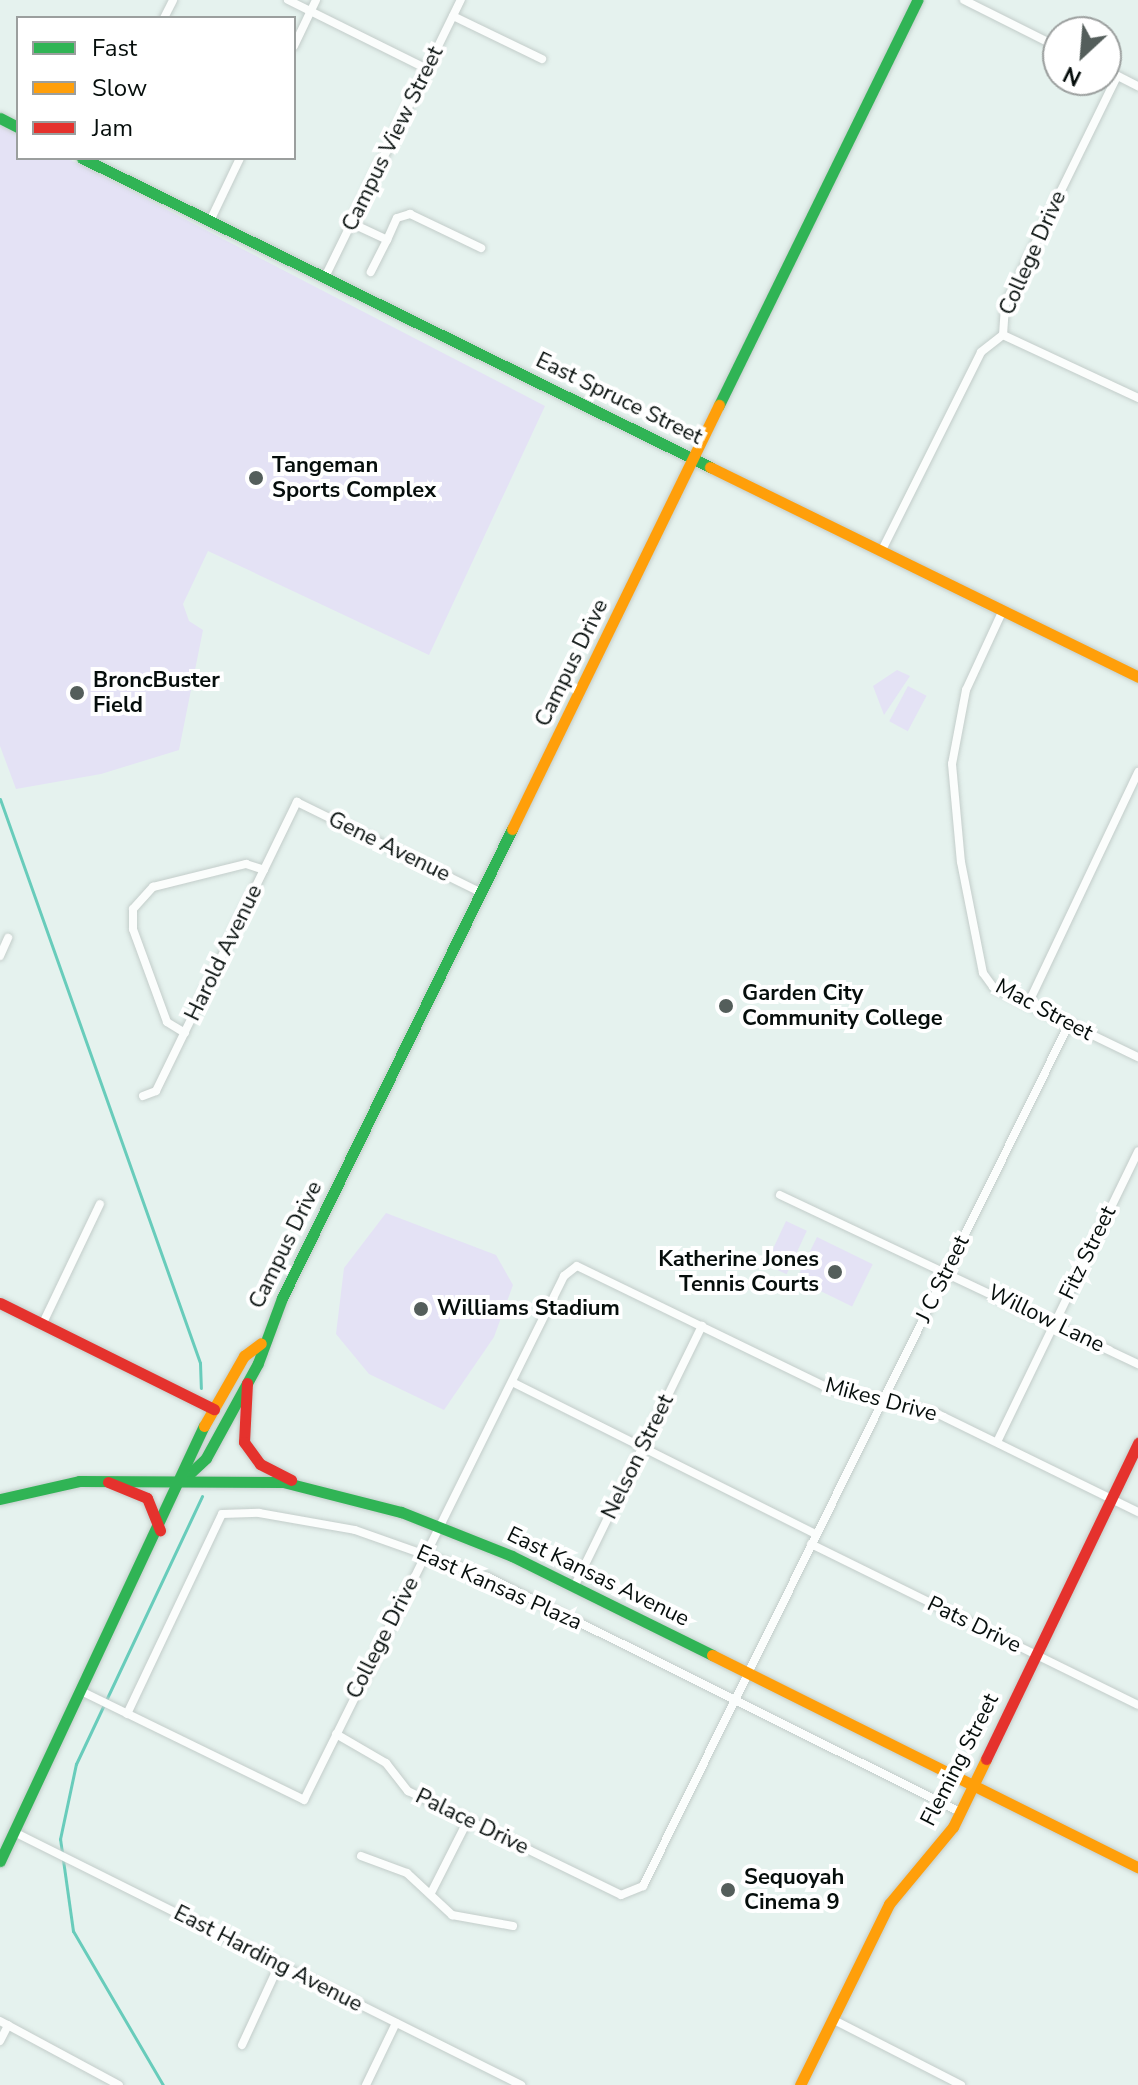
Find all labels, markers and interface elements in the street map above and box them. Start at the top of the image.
legend [16,16,296,160]
north arrow [1042,16,1122,96]
text: Fast [92,32,137,64]
street label: Campus View Street [337,42,449,236]
text: N [1058,59,1086,93]
text: Slow [92,72,147,104]
text: Jam [92,112,133,144]
street label: College Drive [994,187,1072,319]
street label: East Spruce Street [531,347,707,451]
place label: Tangeman Sports Complex [272,452,436,504]
marker: Tangeman Sports Complex [247,469,265,487]
street label: Campus Drive [530,595,614,731]
place label: BroncBuster Field [93,667,220,718]
marker: BroncBuster Field [68,684,86,702]
street label: Gene Avenue [324,806,454,888]
street label: Harold Avenue [180,881,268,1025]
street label: Mac Street [991,973,1097,1047]
place label: Garden City Community College [742,980,943,1032]
marker: Garden City Community College [717,997,735,1015]
street label: Campus Drive [244,1177,328,1313]
street label: Fitz Street [1054,1202,1122,1304]
street label: J C Street [911,1231,975,1327]
place label: Katherine Jones Tennis Courts [658,1246,819,1298]
marker: Katherine Jones Tennis Courts [826,1263,844,1281]
street label: Willow Lane [983,1279,1109,1359]
place label: Williams Stadium [437,1296,620,1322]
marker: Williams Stadium [412,1300,430,1318]
street label: Mikes Drive [822,1372,940,1428]
street label: Nelson Street [596,1390,680,1524]
street label: East Kansas Avenue [503,1521,693,1633]
street label: East Kansas Plaza [412,1540,586,1636]
street label: College Drive [341,1573,425,1703]
street label: Pats Drive [923,1591,1025,1659]
street label: Fleming Street [915,1689,1005,1831]
street label: Palace Drive [411,1783,533,1861]
place label: Sequoyah Cinema 9 [744,1864,844,1916]
marker: Sequoyah Cinema 9 [719,1881,737,1899]
street label: East Harding Avenue [169,1900,367,2018]

